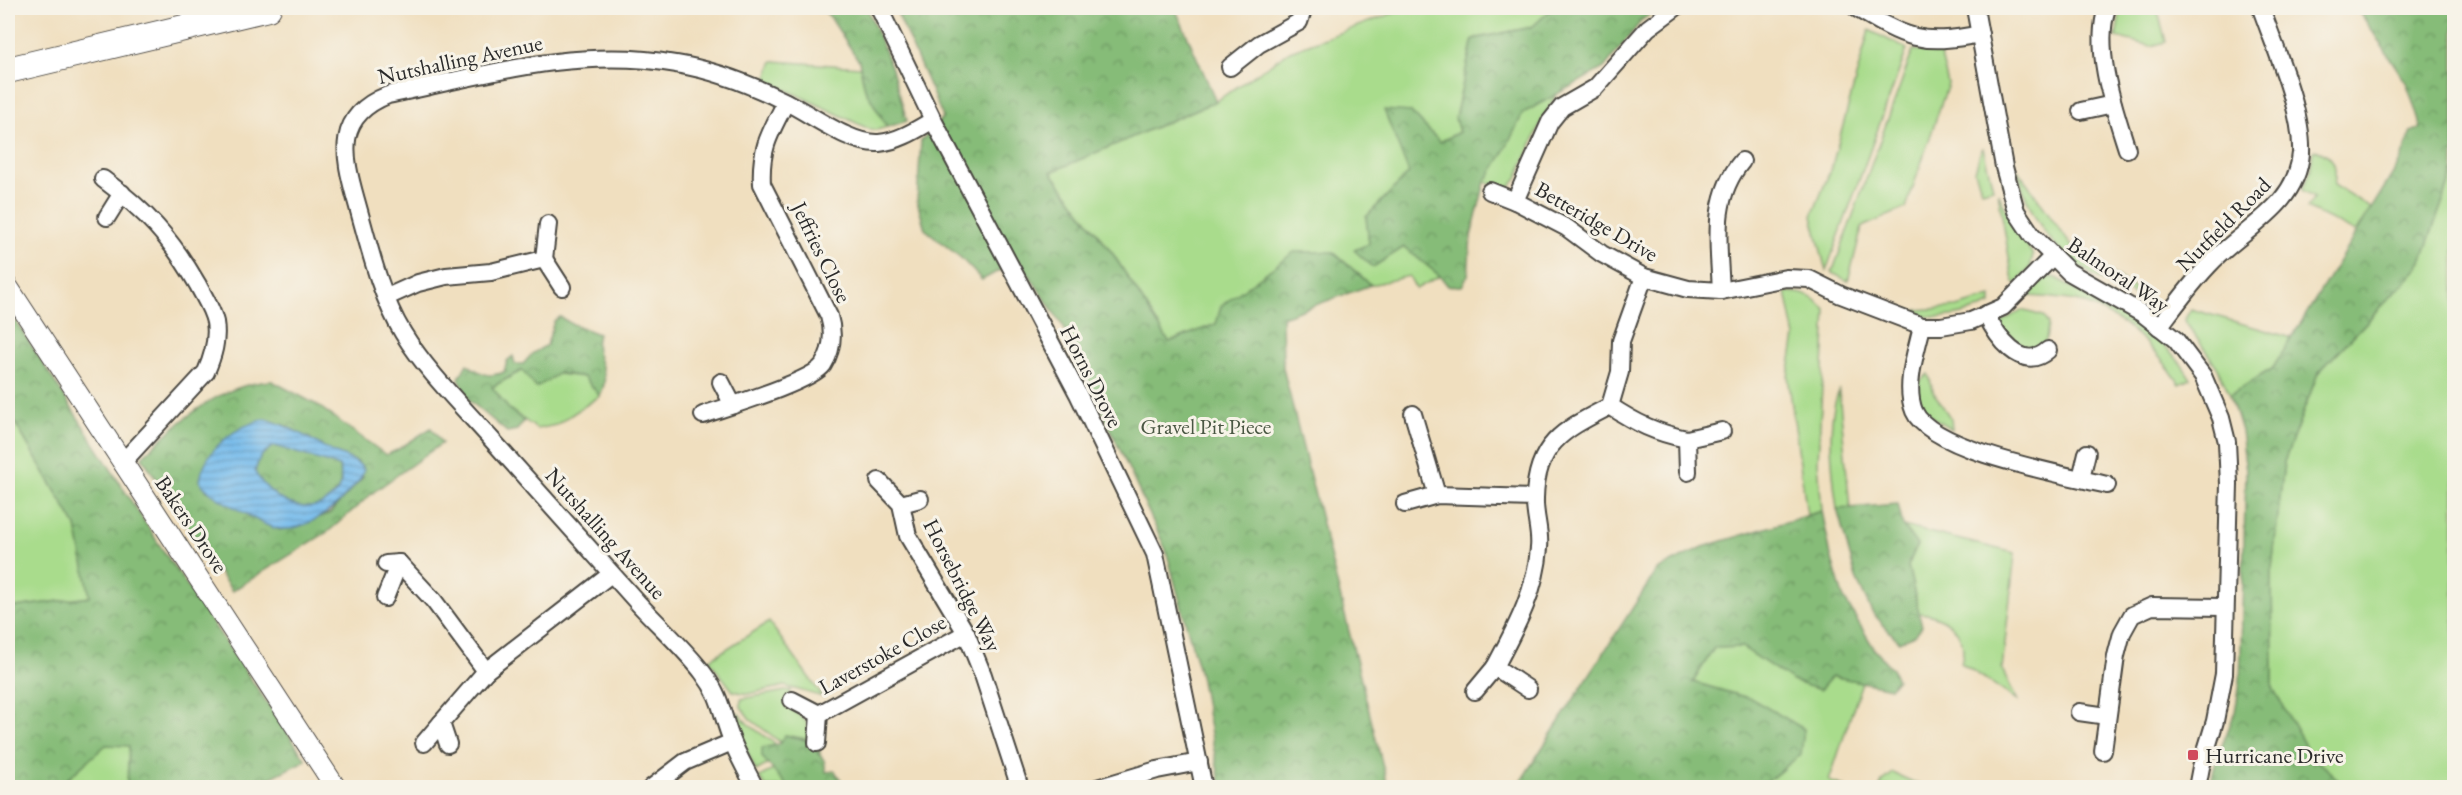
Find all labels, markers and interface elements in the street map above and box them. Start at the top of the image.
street label: Nutshalling Avenue [375,28,546,91]
street label: Nutfield Road [2170,170,2278,278]
street label: Betteridge Drive [1530,175,1664,269]
street label: Jeffries Close [784,195,859,308]
street label: Balmoral Way [2062,230,2176,319]
street label: Horns Drove [1053,320,1130,433]
park label: Gravel Pit Piece [1141,412,1272,441]
street label: Nutshalling Avenue [539,461,673,606]
street label: Bakers Drove [148,470,235,579]
street label: Horsebridge Way [917,514,1009,657]
street label: Laverstoke Close [813,607,952,701]
place label: Hurricane Drive [2205,741,2344,770]
marker: Hurricane Drive [2186,748,2200,762]

